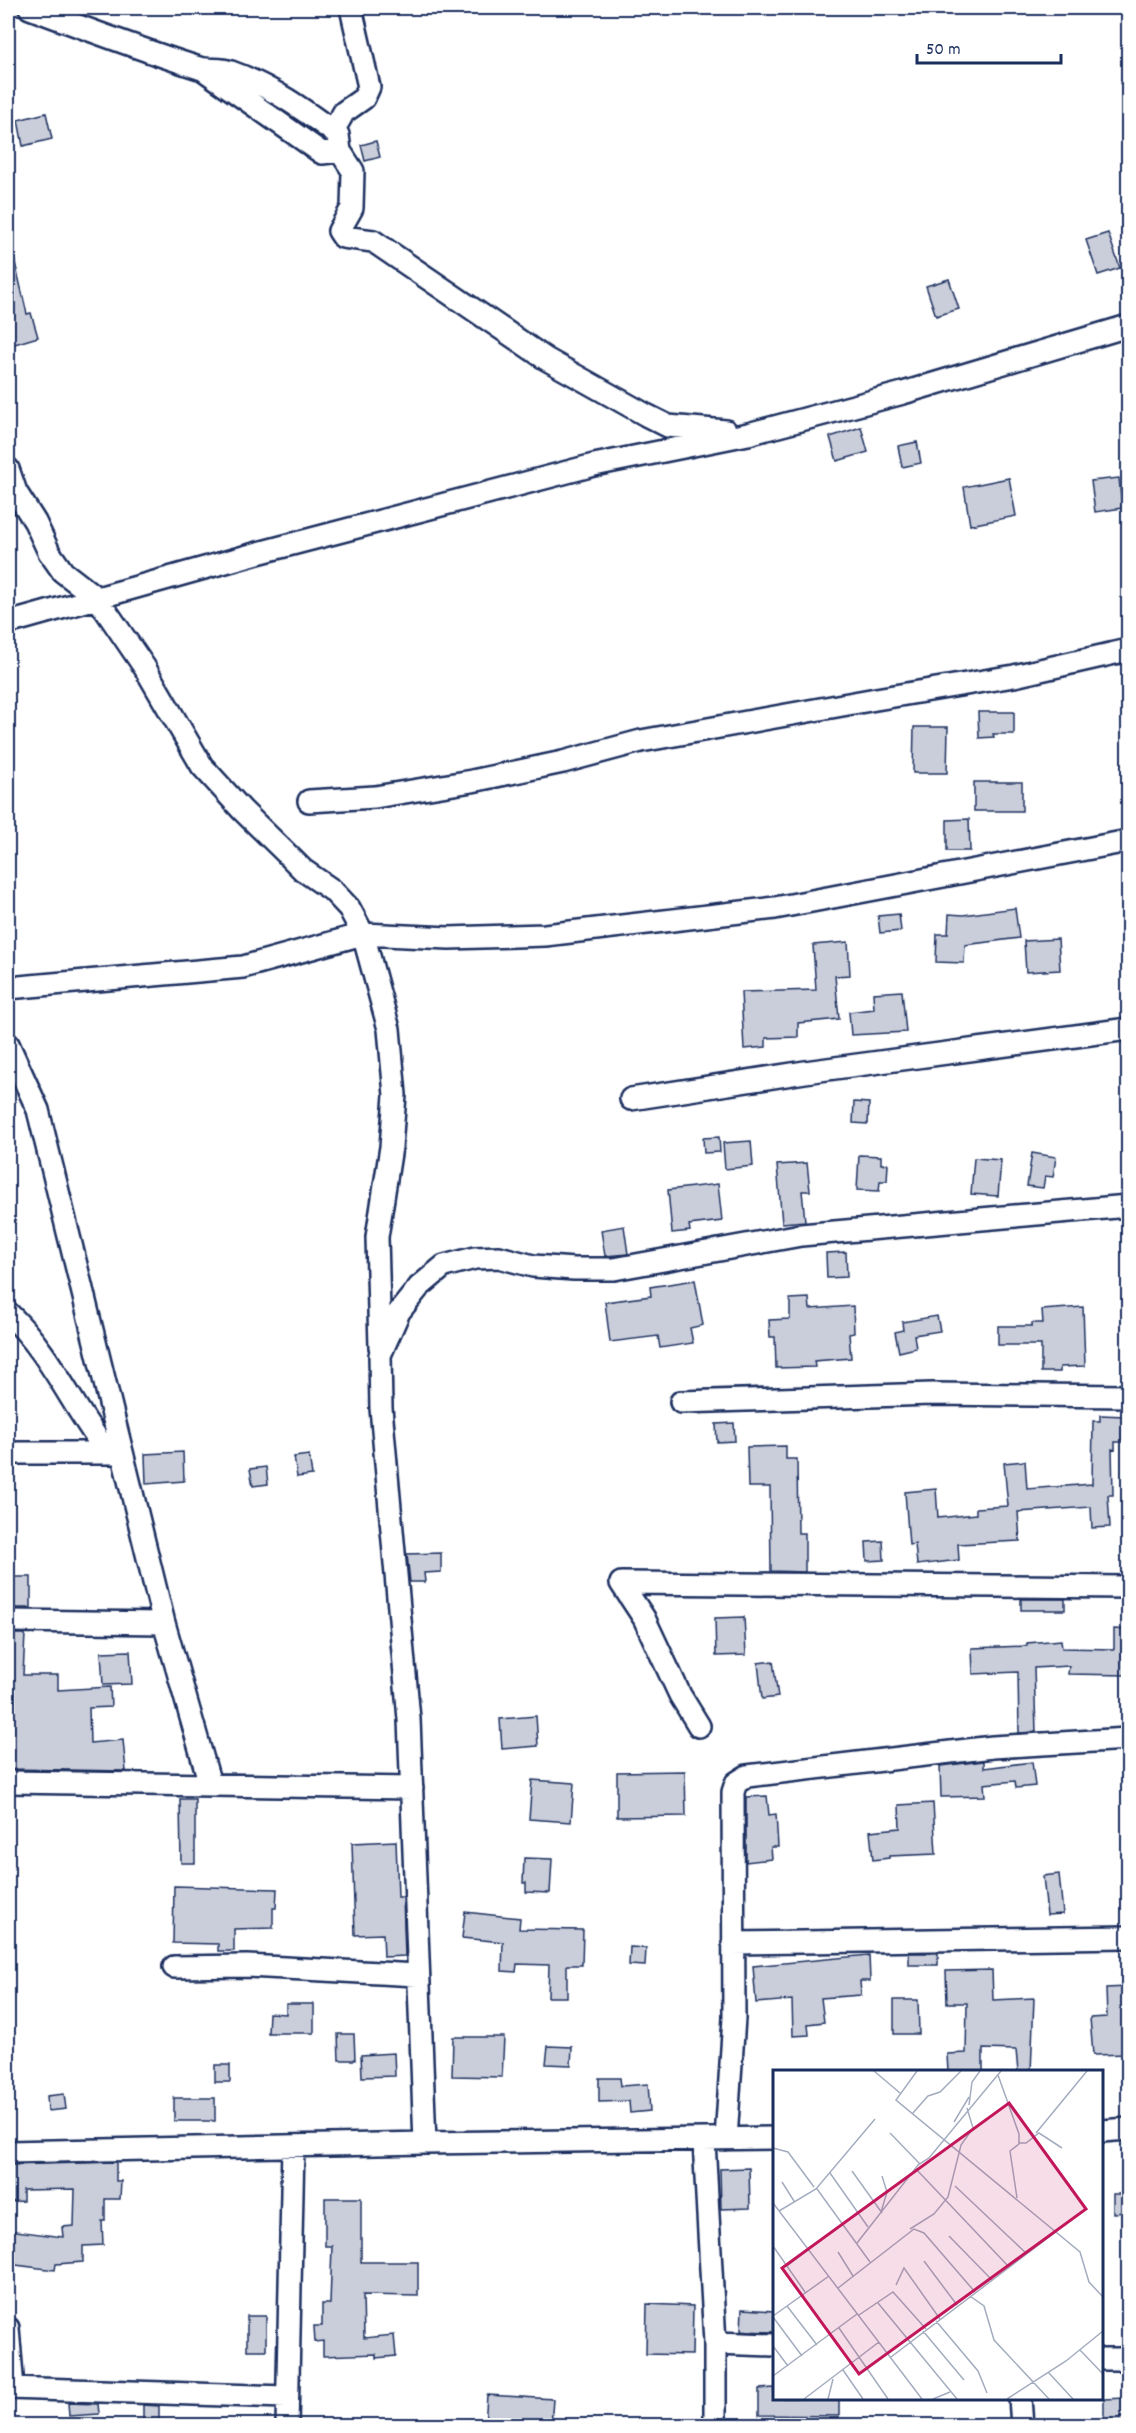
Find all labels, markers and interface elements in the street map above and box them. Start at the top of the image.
scale bar [917,27,1061,65]
text: 50 m [926,38,961,63]
inset map [773,2070,1103,2400]

